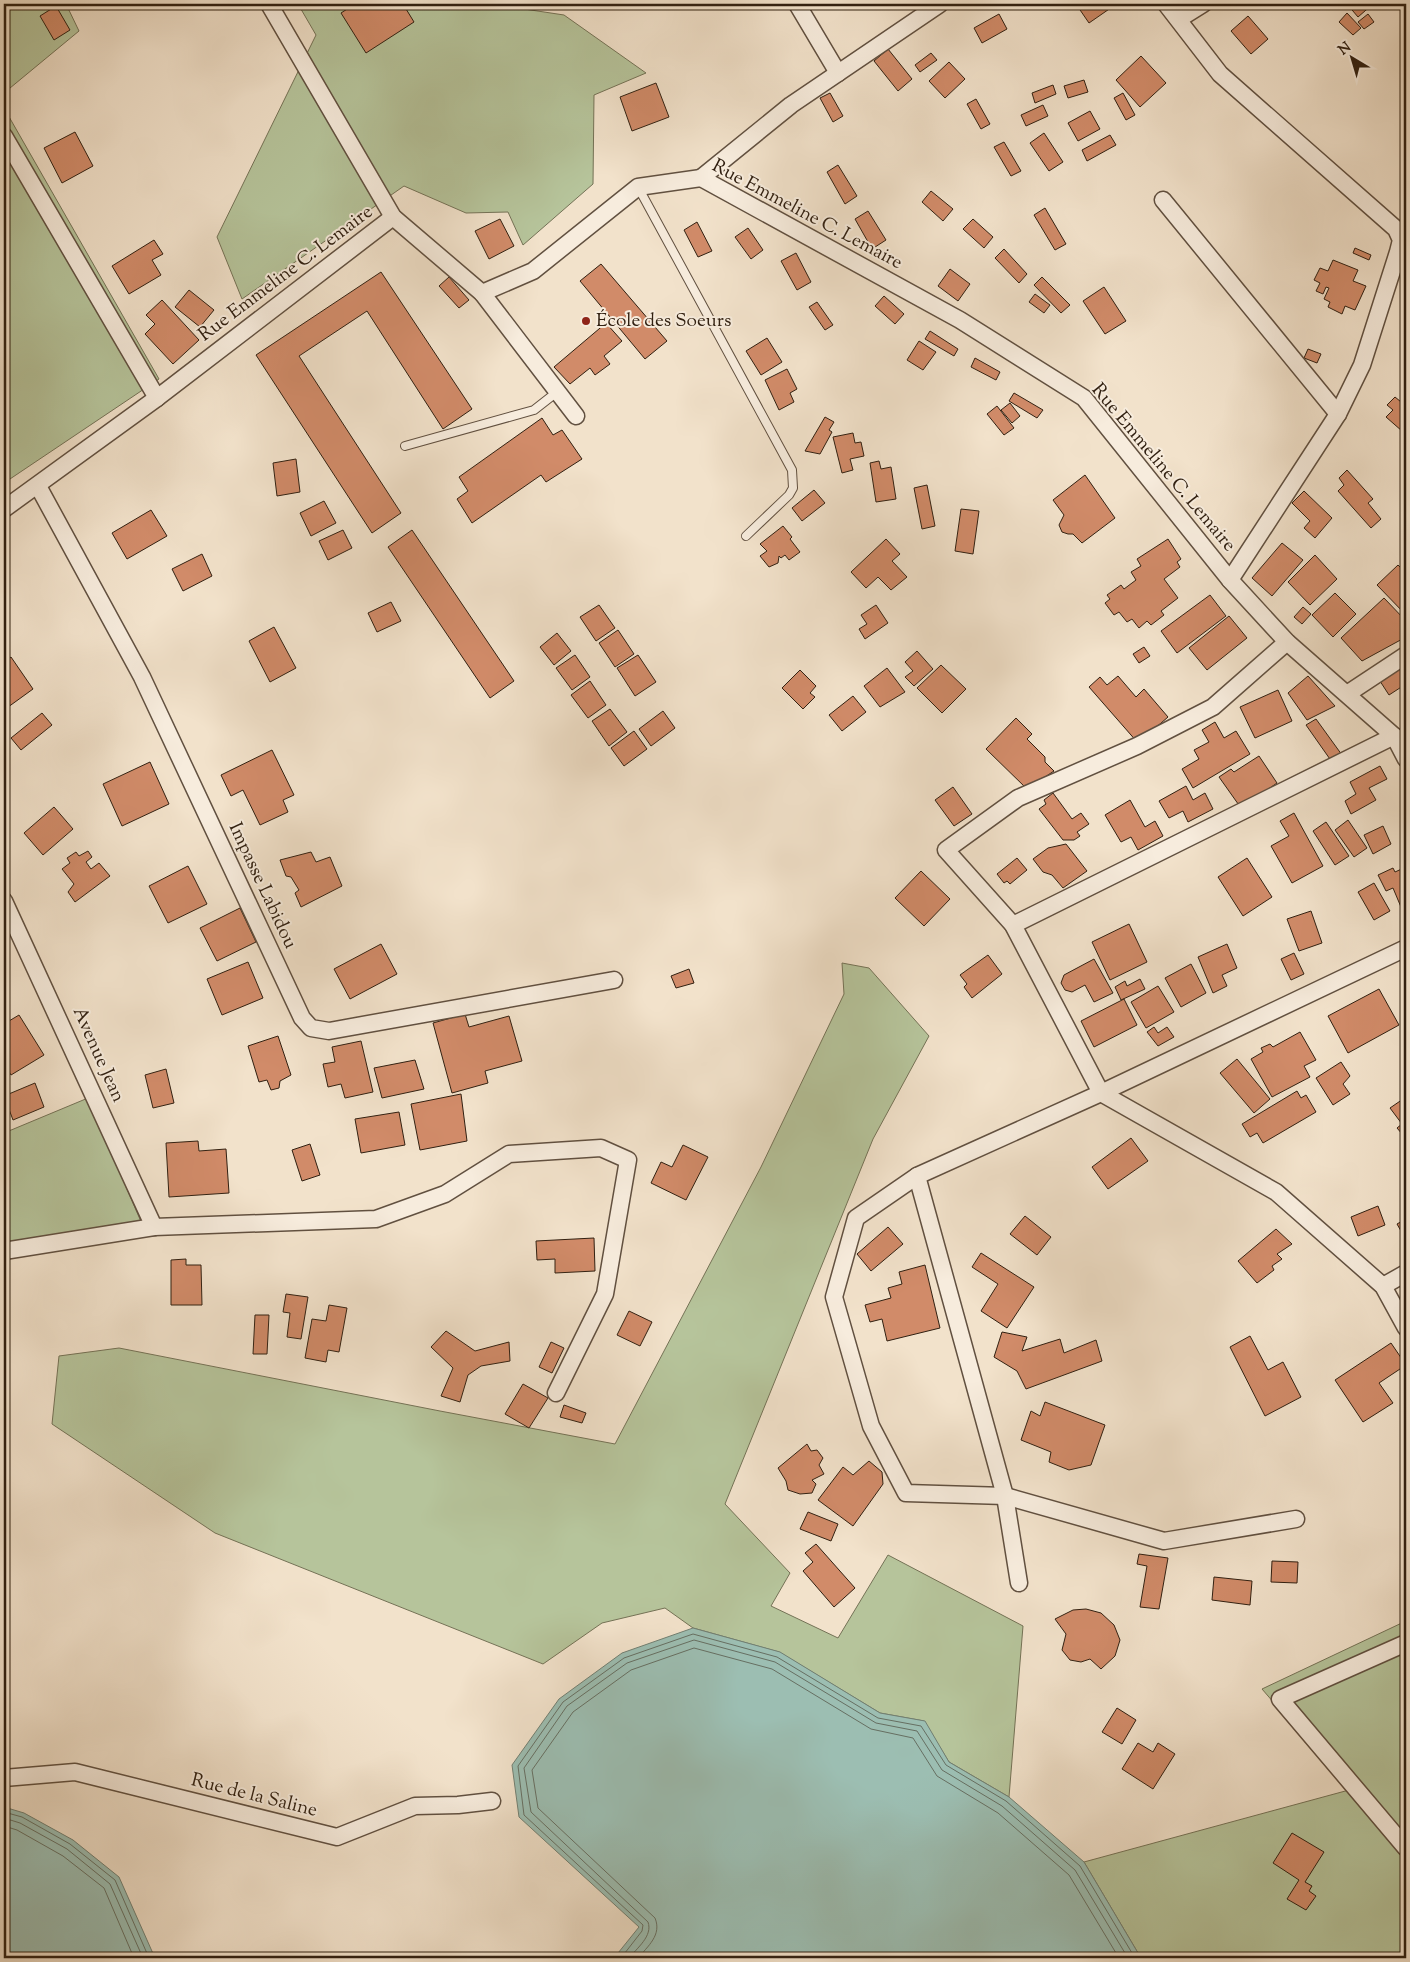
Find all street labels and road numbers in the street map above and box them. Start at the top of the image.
street label: Rue Emmeline C. Lemaire [707,153,907,277]
street label: Rue Emmeline C. Lemaire [193,199,379,349]
street label: Rue Emmeline C. Lemaire [1084,378,1242,558]
street label: Impasse Labidou [221,818,303,954]
street label: Avenue Jean [65,1003,131,1107]
street label: Rue de la Saline [188,1767,320,1825]

